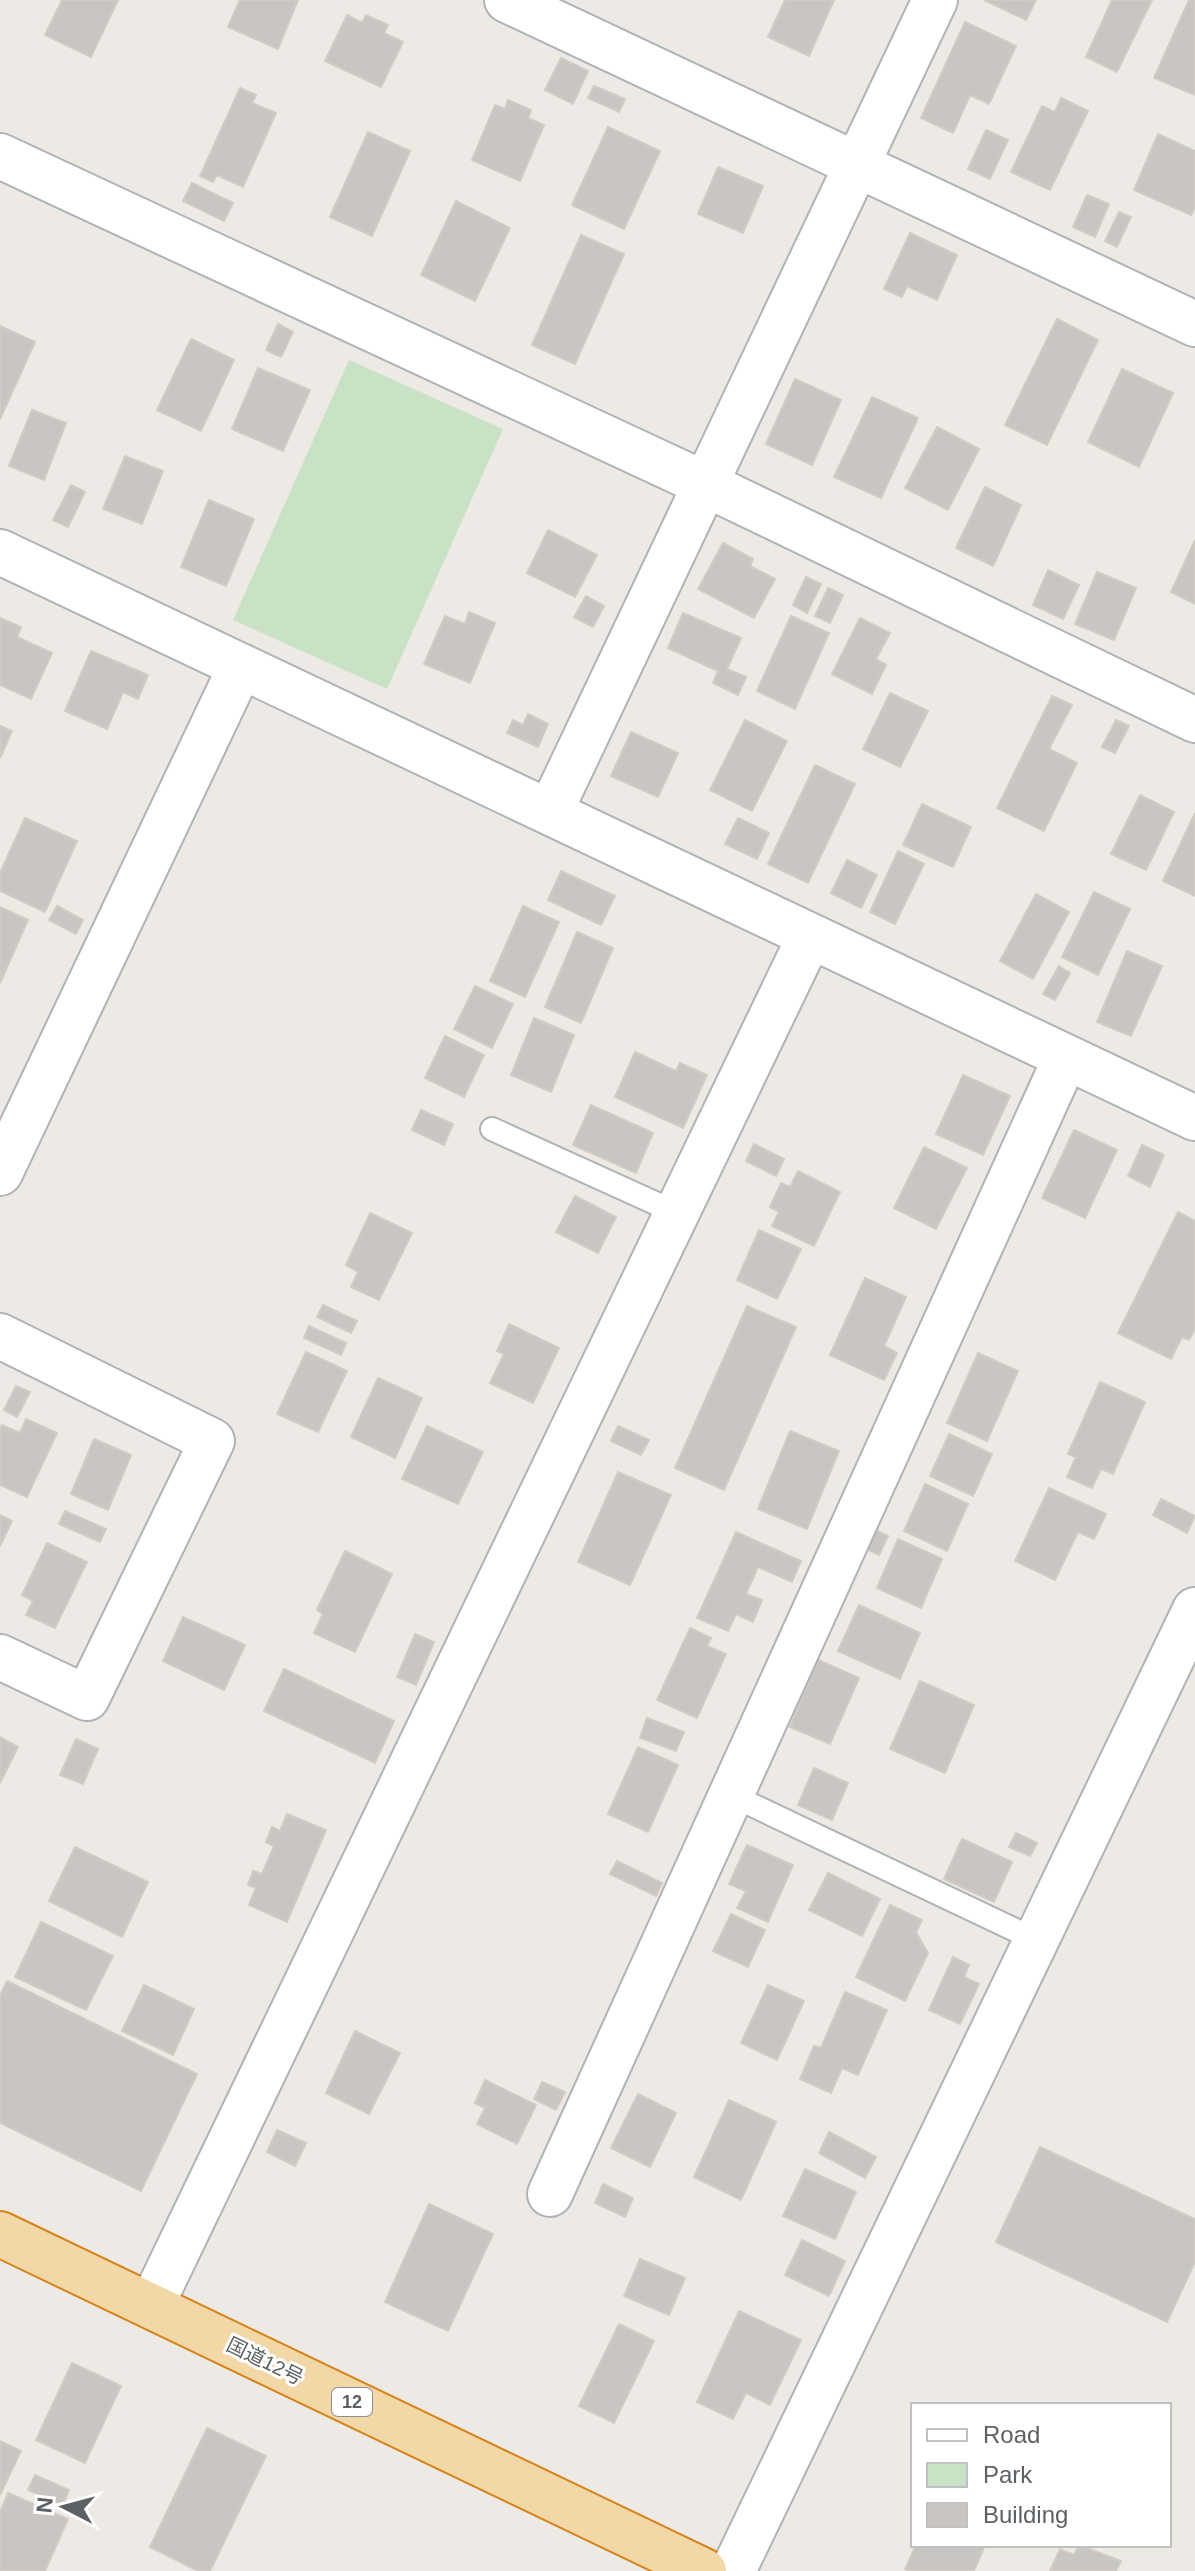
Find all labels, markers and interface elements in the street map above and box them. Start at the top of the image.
street label: 国道12号 [223,2333,307,2389]
road number: 12 [332,2388,372,2416]
legend [911,2403,1171,2547]
text: Road [983,2421,1040,2448]
text: Park [983,2461,1033,2488]
north arrow [24,2467,104,2547]
text: N [31,2496,58,2514]
text: Building [983,2501,1068,2528]

